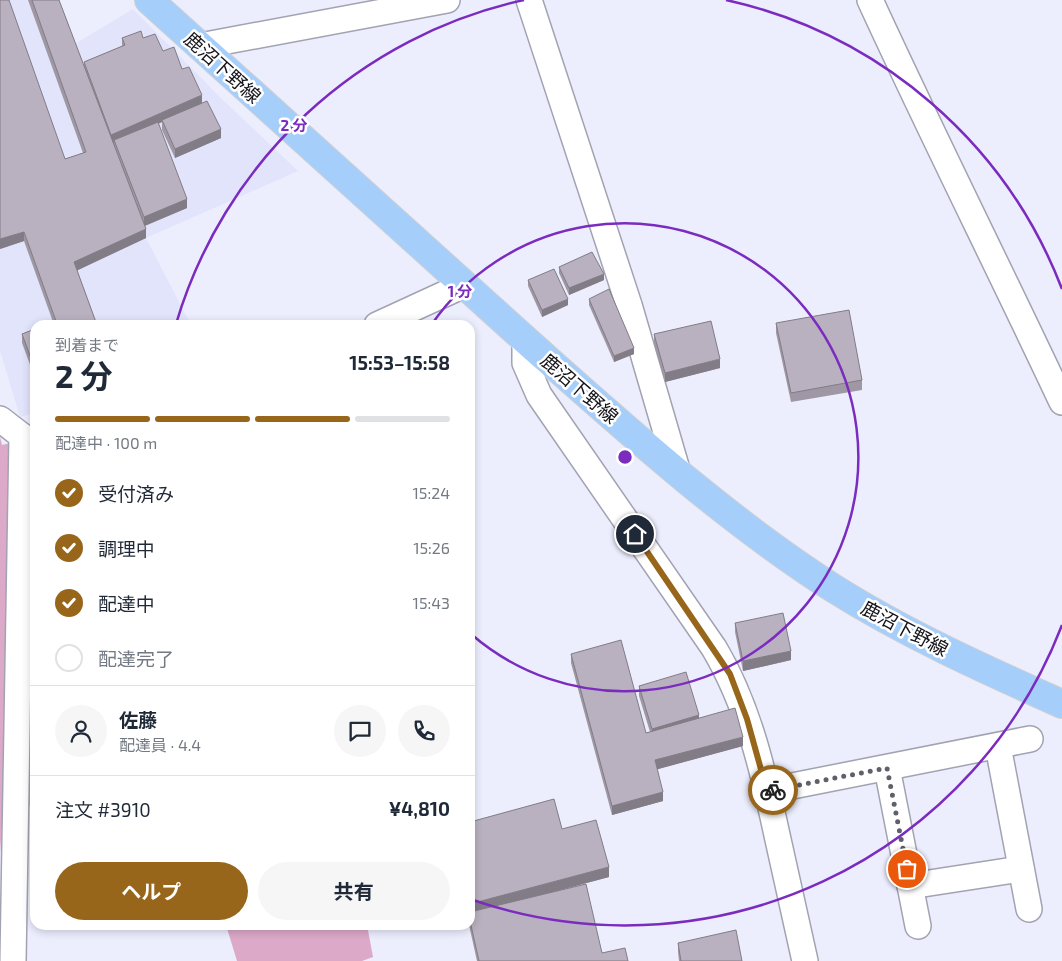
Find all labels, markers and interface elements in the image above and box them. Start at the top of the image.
street label: 鹿沼下野線 [180,27,266,107]
text: 2 分 [281,116,307,134]
text: 1 分 [448,282,472,300]
text: 到着まで [55,335,119,354]
street label: 鹿沼下野線 [537,348,623,428]
text: 15:53–15:58 [349,351,450,374]
text: 2 分 [55,356,113,394]
text: 配達中 · 100 m [55,433,157,452]
centre of rings [616,448,634,466]
icon: check [55,479,83,507]
text: 受付済み [98,482,174,505]
text: 15:24 [412,483,450,502]
pin [614,513,656,555]
icon: home [621,520,649,548]
icon: check [55,534,83,562]
text: 調理中 [98,537,155,560]
text: 15:26 [413,538,450,557]
icon: check [55,589,83,617]
text: 配達中 [98,592,155,615]
text: 15:43 [413,593,450,612]
street label: 鹿沼下野線 [858,596,952,660]
text: 配達完了 [98,647,174,670]
button: person [55,705,107,757]
button: chat [334,705,386,757]
button: phone [398,705,450,757]
text: 佐藤 [119,708,157,731]
text: 配達員 · 4.4 [119,735,201,754]
courier [748,765,798,815]
icon: bike [759,776,787,804]
text: ¥4,810 [389,797,450,820]
text: 注文 #3910 [55,798,151,821]
pin [886,848,928,890]
icon: bag [893,855,921,883]
button: ヘルプ [55,862,248,920]
button: 共有 [258,862,450,920]

